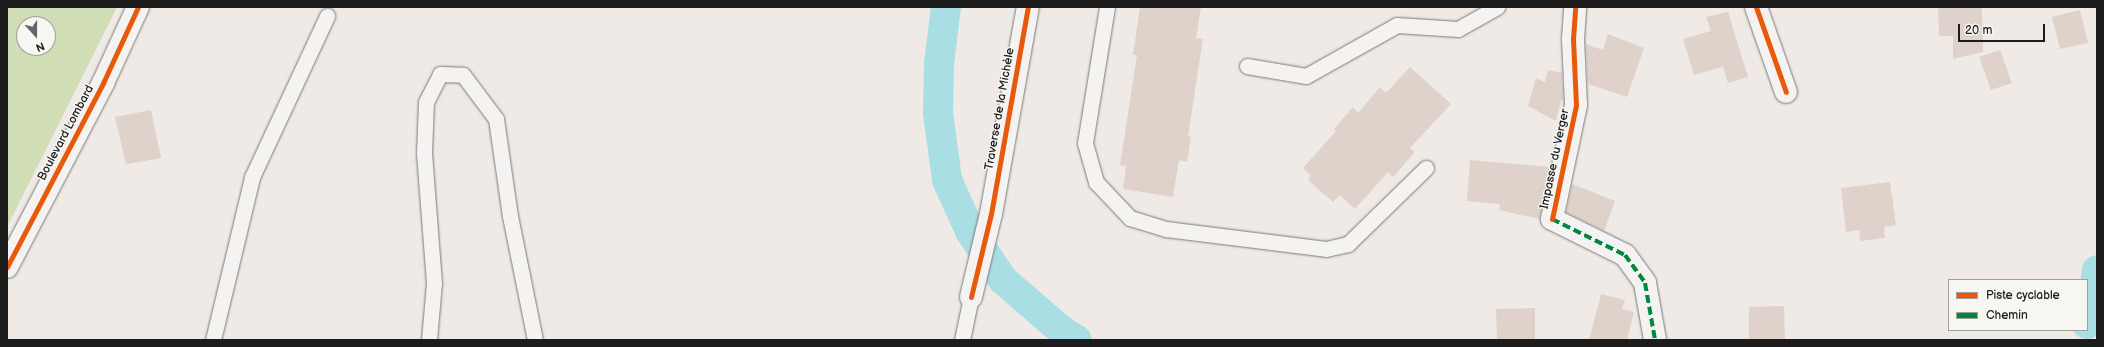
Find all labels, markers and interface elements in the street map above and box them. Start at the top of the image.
north arrow [16,16,56,56]
scale bar [1960,16,2047,42]
text: 20 m [1965,23,1992,38]
text: N [34,39,46,54]
street label: Traverse de la Michèle [982,47,1018,171]
street label: Boulevard Lombard [35,83,97,183]
street label: Impasse du Verger [1537,107,1573,211]
legend [1948,279,2088,331]
text: Piste cyclable [1986,288,2060,303]
text: Chemin [1986,308,2028,323]

